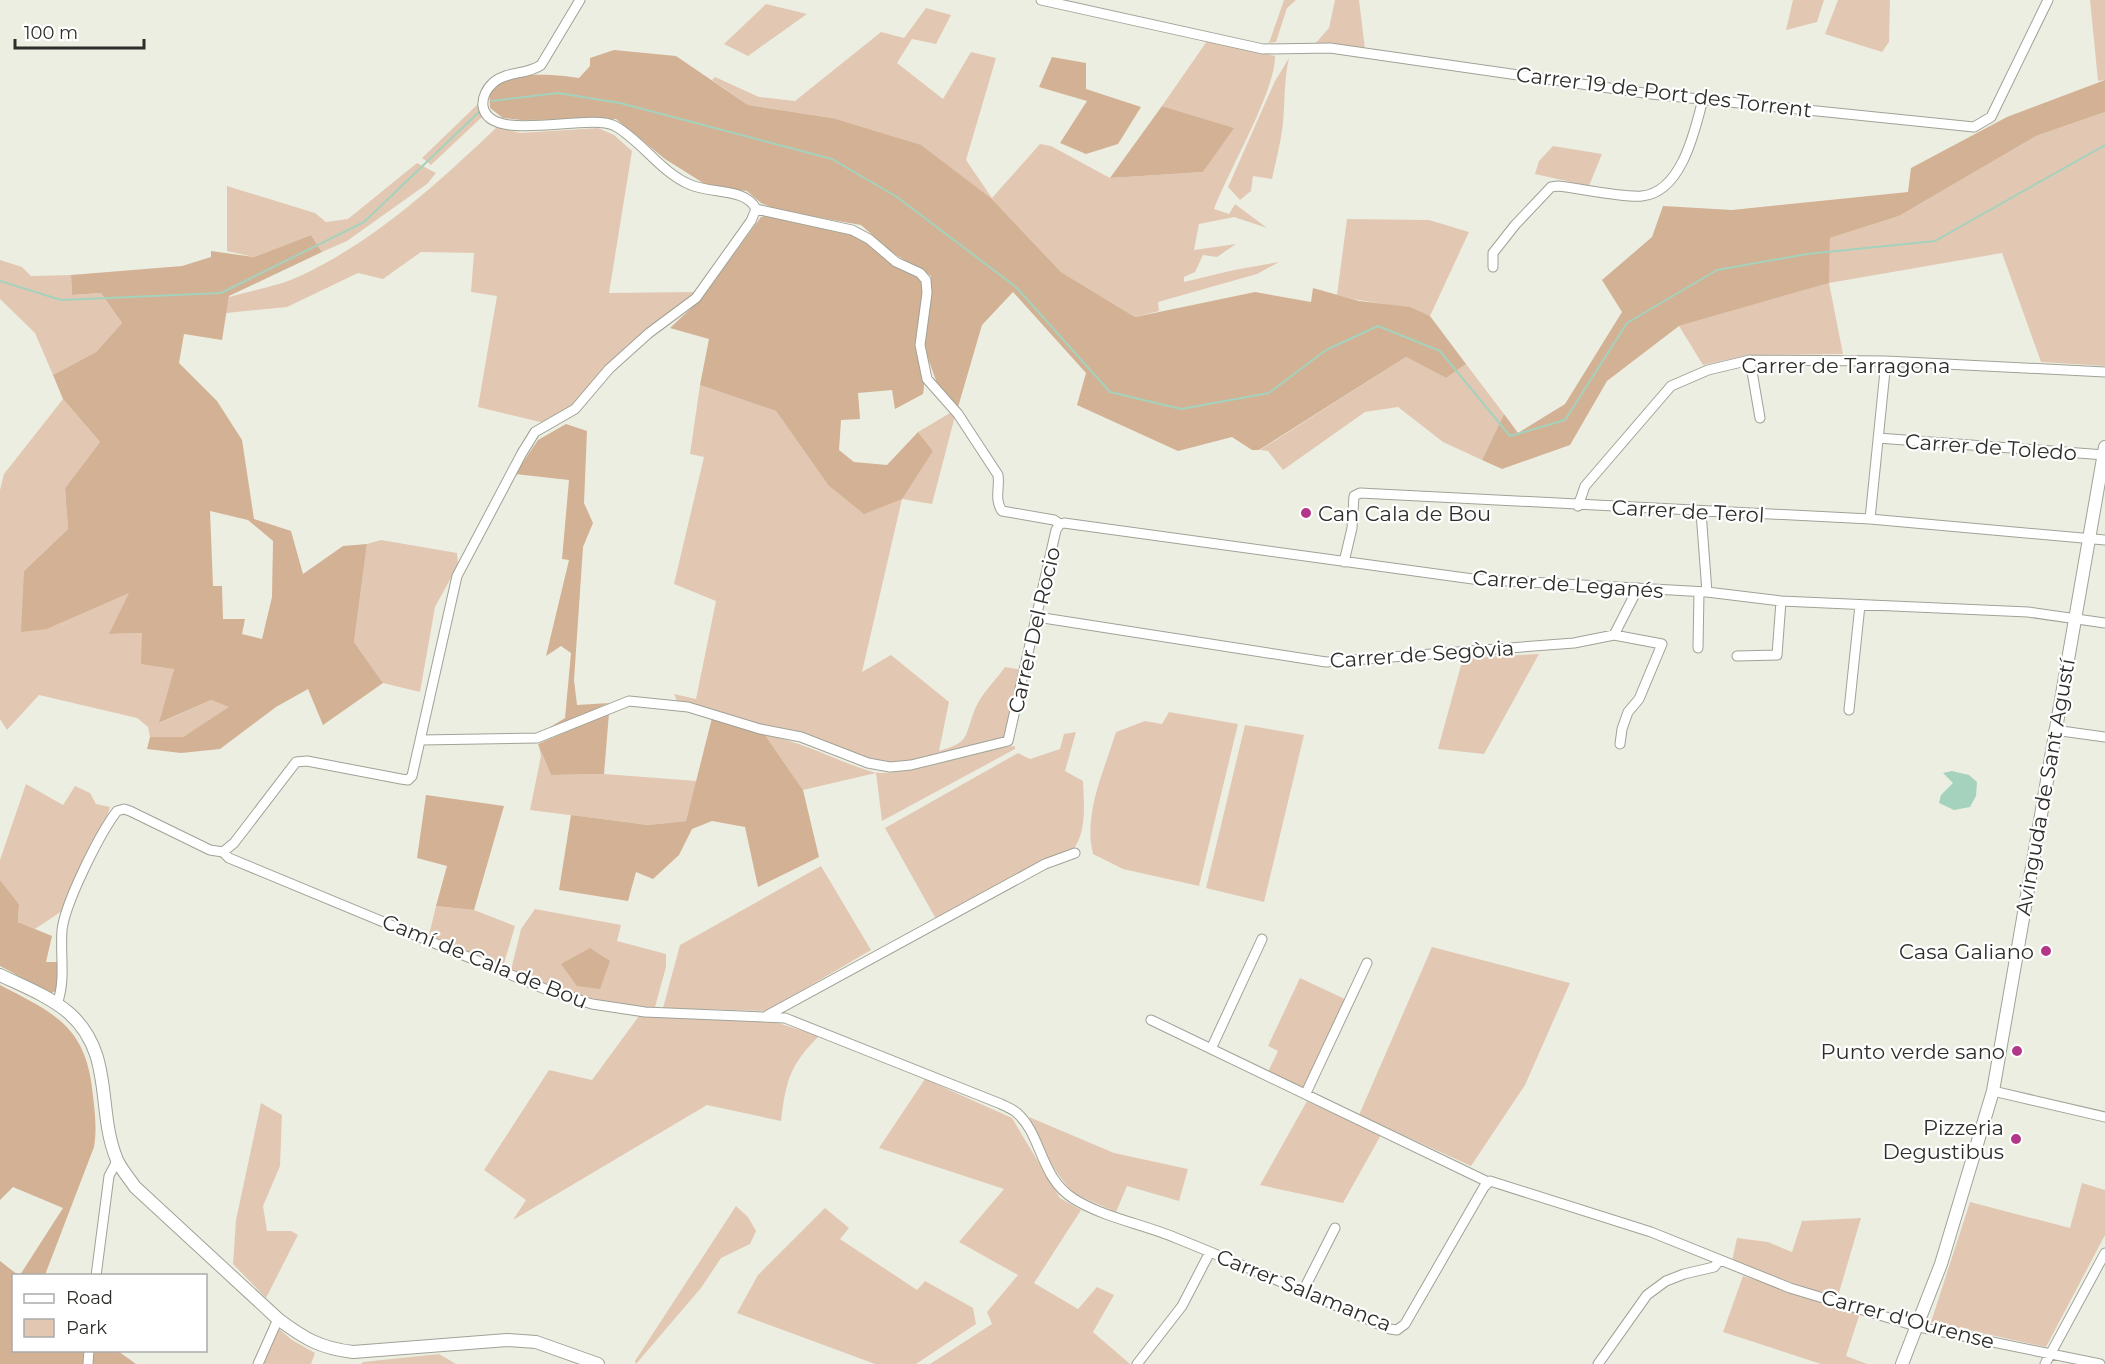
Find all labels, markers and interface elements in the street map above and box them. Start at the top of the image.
scale bar [15,12,144,50]
text: 100 m [24,22,78,44]
street label: Carrer 19 de Port des Torrent [1515,61,1813,123]
street label: Carrer de Tarragona [1742,353,1950,378]
street label: Carrer de Toledo [1904,429,2078,465]
street label: Carrer de Terol [1611,495,1765,527]
place label: Can Cala de Bou [1318,501,1491,526]
marker: Can Cala de Bou [1299,506,1313,520]
street label: Carrer Del Rocio [1003,544,1065,716]
street label: Carrer de Leganés [1472,565,1664,603]
street label: Carrer de Segòvia [1329,635,1515,673]
street label: Avinguda de Sant Agustí [2010,655,2080,917]
street label: Camí de Cala de Bou [379,908,591,1014]
place label: Casa Galiano [1899,939,2034,964]
marker: Casa Galiano [2039,944,2053,958]
place label: Punto verde sano [1820,1039,2005,1064]
marker: Punto verde sano [2010,1044,2024,1058]
place label: Pizzeria Degustibus [1882,1115,2004,1164]
marker: Pizzeria Degustibus [2009,1132,2023,1146]
street label: Carrer Salamanca [1213,1243,1395,1337]
legend [12,1274,207,1352]
street label: Carrer d'Ourense [1819,1284,1997,1354]
text: Road [66,1287,113,1309]
text: Park [66,1317,107,1339]

